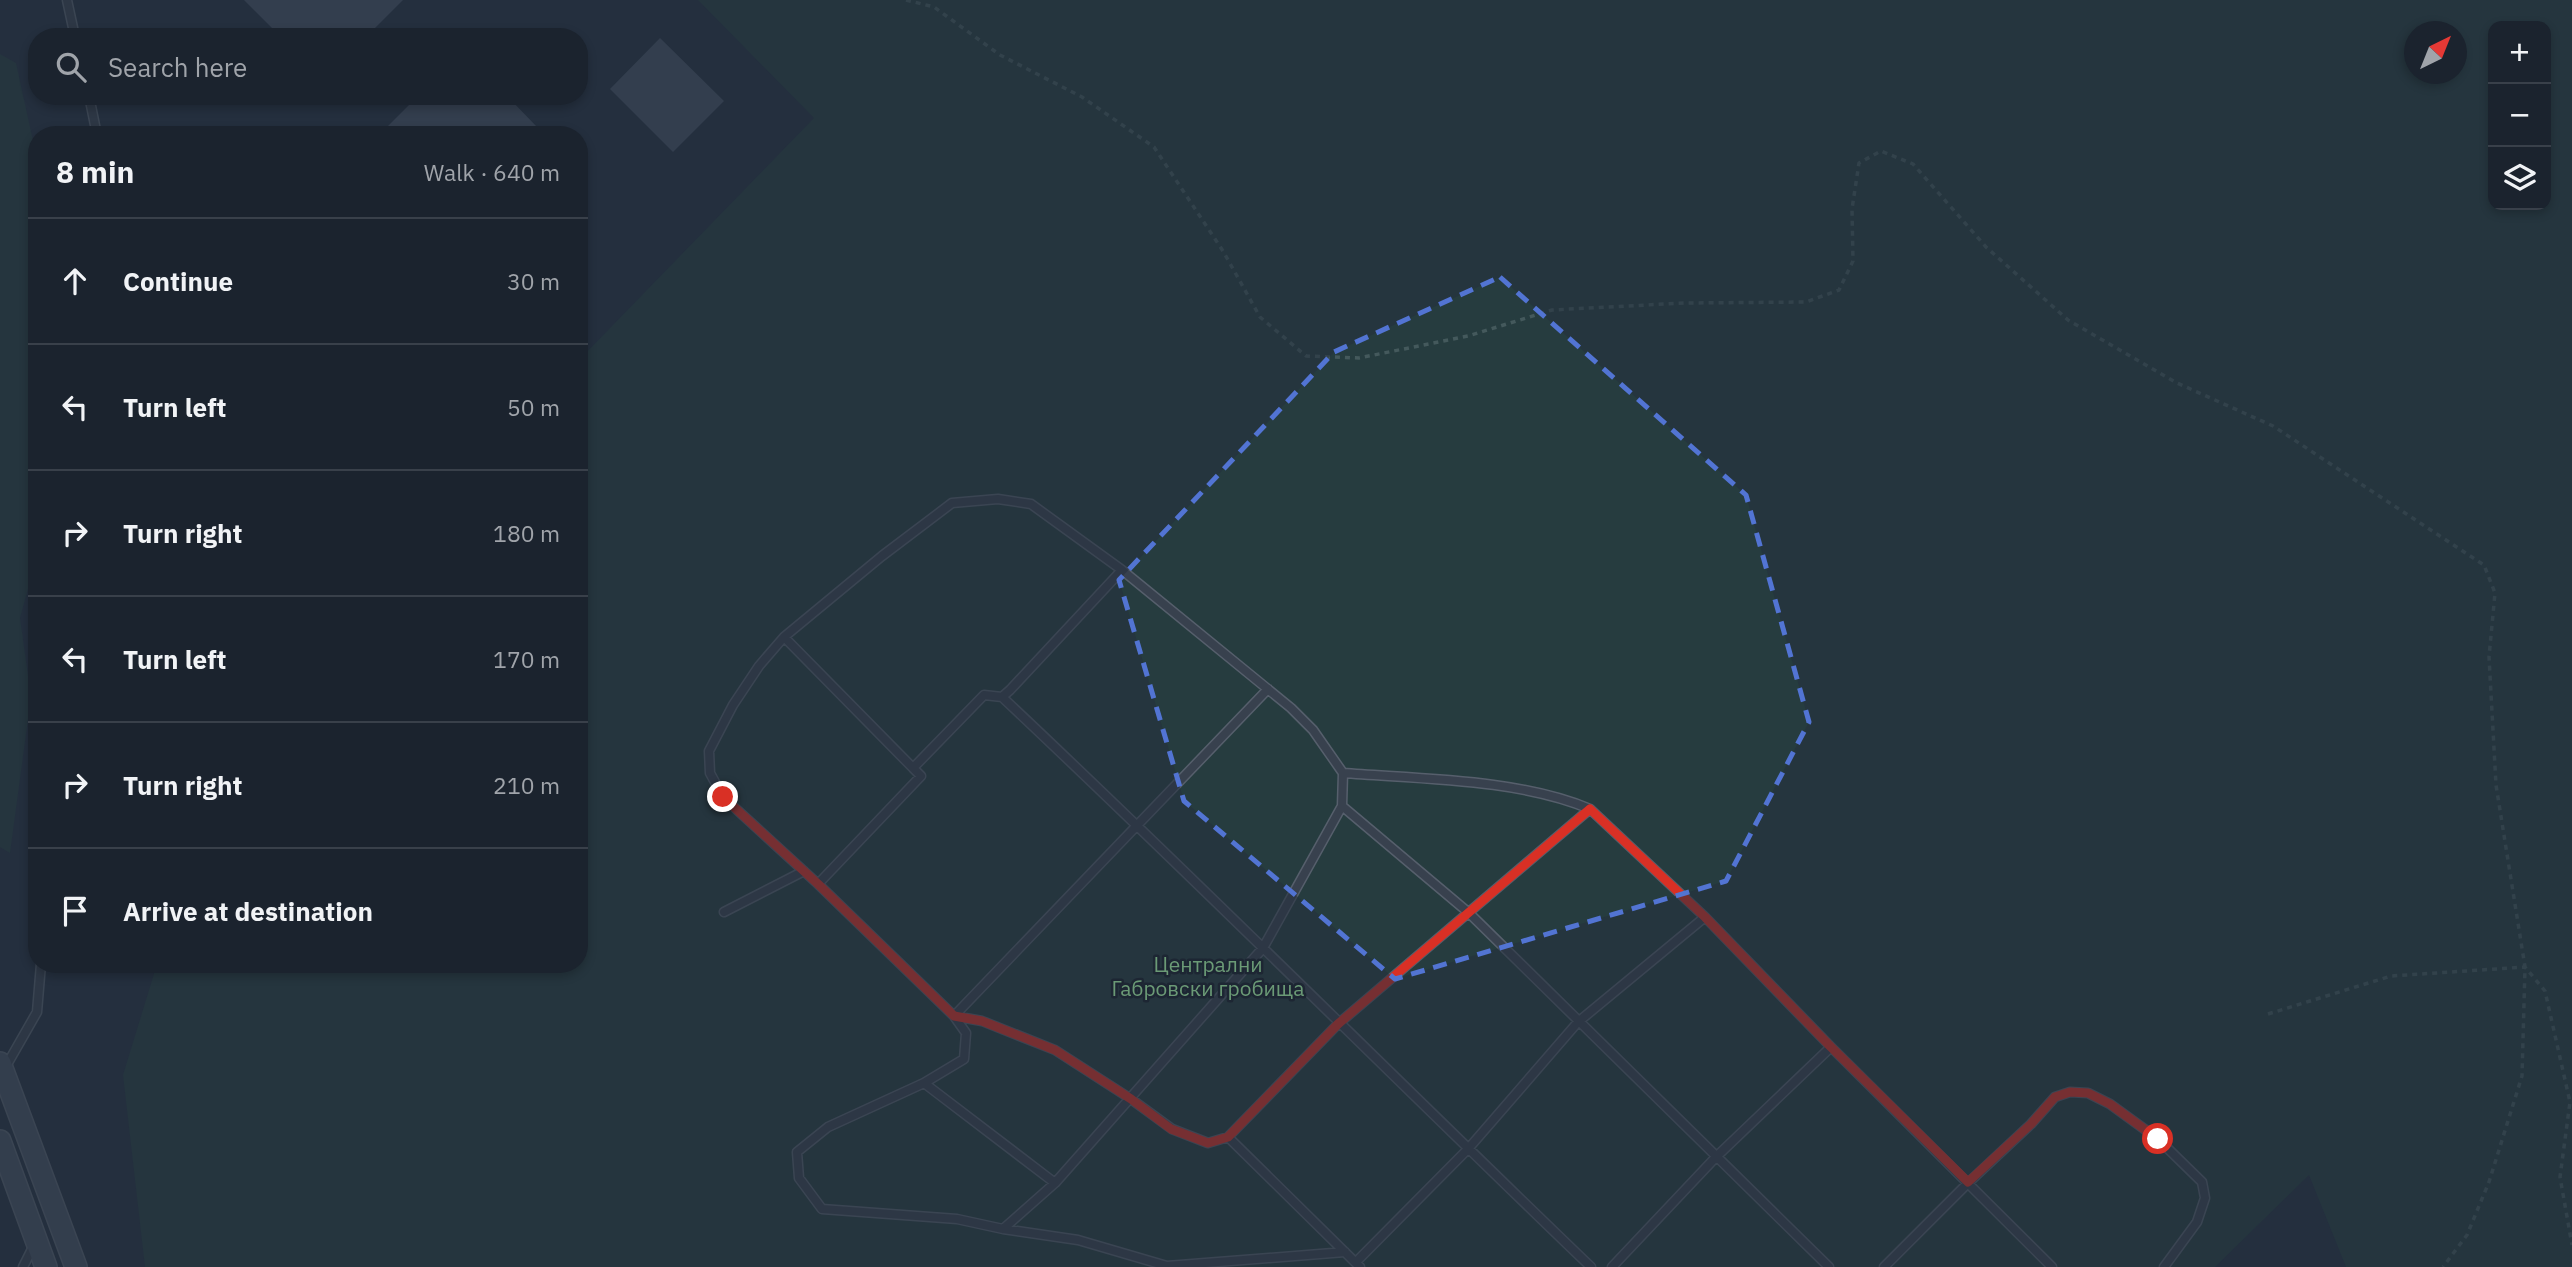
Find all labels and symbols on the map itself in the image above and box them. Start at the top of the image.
north arrow [2404,21,2467,84]
route end [707,781,738,812]
park label: Централни Габровски гробища [1112,950,1304,1002]
route start [2142,1123,2173,1154]

